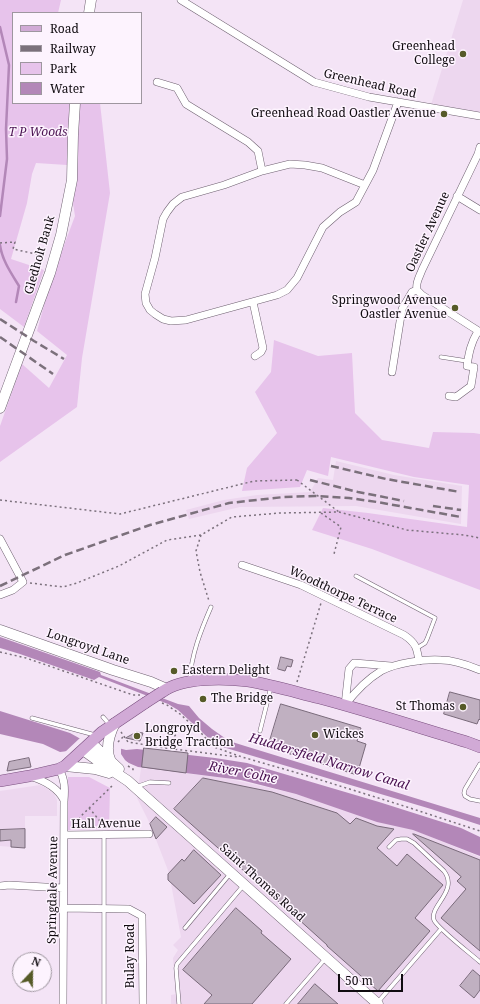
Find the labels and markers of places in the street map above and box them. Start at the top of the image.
place label: Greenhead College [392,40,455,68]
marker: Greenhead College [458,49,468,59]
place label: Greenhead Road Oastler Avenue [251,107,436,121]
marker: Greenhead Road Oastler Avenue [439,109,449,119]
place label: Springwood Avenue Oastler Avenue [332,294,447,322]
marker: Springwood Avenue Oastler Avenue [450,303,460,313]
place label: Eastern Delight [182,664,270,678]
marker: Eastern Delight [169,666,179,676]
place label: The Bridge [211,692,273,706]
marker: The Bridge [198,694,208,704]
place label: St Thomas [396,700,455,714]
marker: St Thomas [458,702,468,712]
place label: Longroyd Bridge Traction [145,722,234,750]
place label: Wickes [323,728,364,742]
marker: Wickes [310,730,320,740]
marker: Longroyd Bridge Traction [132,731,142,741]

